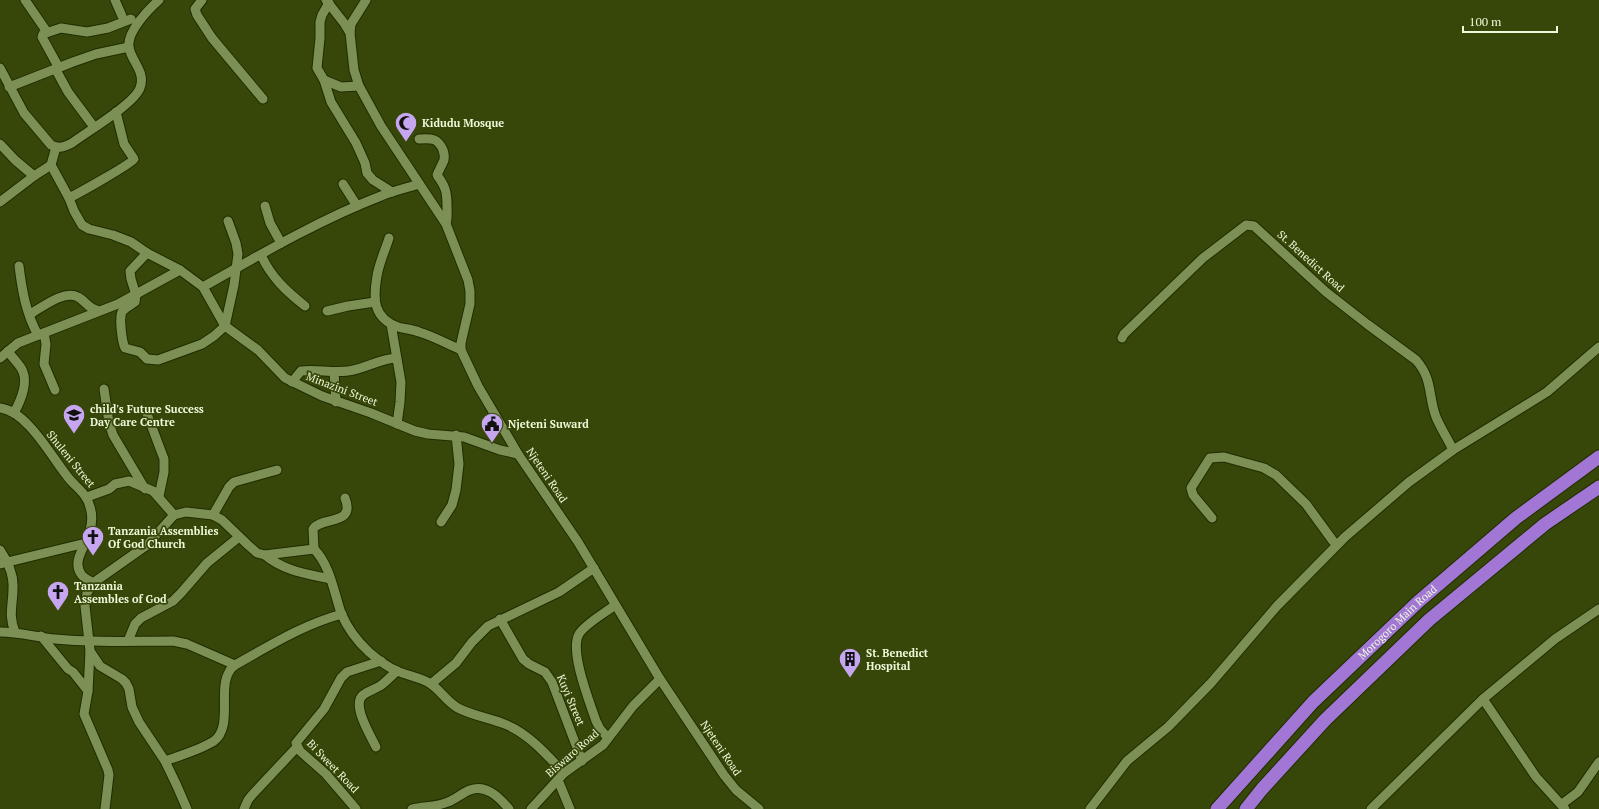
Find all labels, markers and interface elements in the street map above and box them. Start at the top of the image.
scale bar [1463,8,1557,34]
text: 100 m [1469,14,1502,29]
mosque icon: Kidudu Mosque [393,110,419,143]
place label: Kidudu Mosque [422,116,504,130]
street label: St. Benedict Road [1275,227,1347,295]
street label: Minazini Street [304,369,380,409]
school or university icon: child's Future Success Day Care Centre [61,402,87,435]
place label: child's Future Success Day Care Centre [90,402,204,429]
public building icon: Njeteni Suward [479,411,505,444]
place label: Njeteni Suward [508,417,589,431]
street label: Shuleni Street [44,428,98,490]
street label: Njeteni Road [523,445,571,505]
church icon: Tanzania Assemblies Of God Church [80,524,106,557]
place label: Tanzania Assemblies Of God Church [108,524,218,551]
church icon: Tanzania Assembles of God [45,579,71,612]
place label: Tanzania Assembles of God [74,579,167,606]
street label: Morogoro Main Road [1355,582,1440,662]
building icon: St. Benedict Hospital [837,646,863,679]
place label: St. Benedict Hospital [866,646,929,673]
street label: Kuyi Street [554,672,588,728]
street label: Njeteni Road [697,718,745,778]
street label: Biswaro Road [543,726,601,780]
street label: Bi Sweet Road [304,736,362,796]

